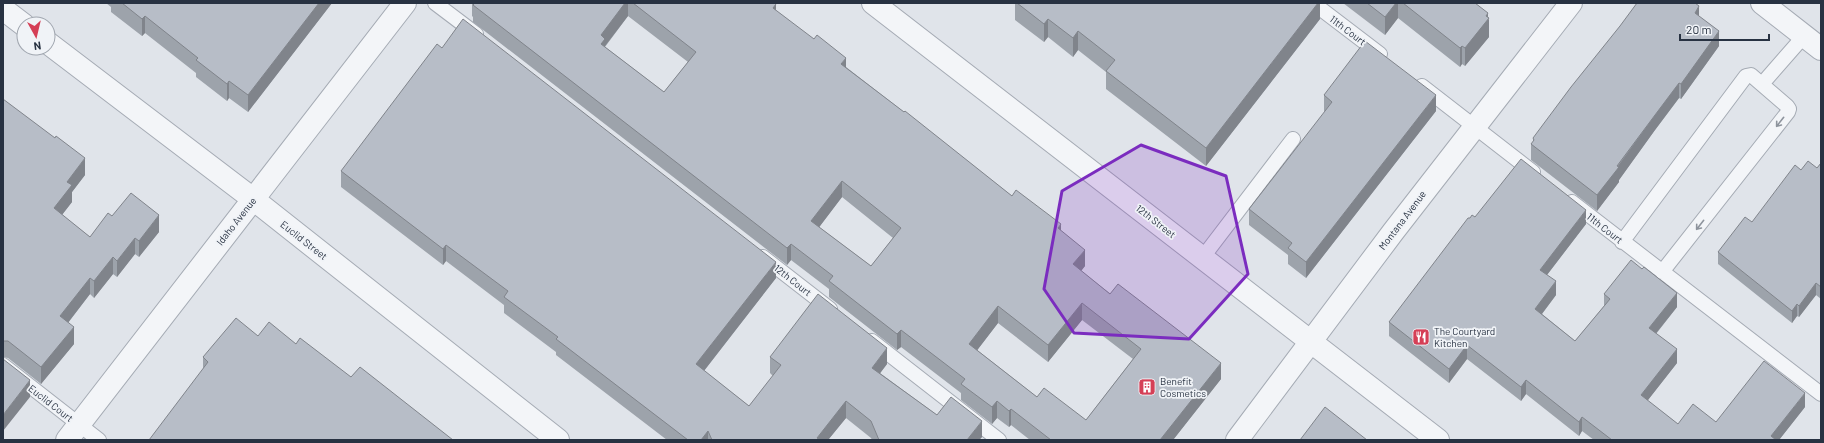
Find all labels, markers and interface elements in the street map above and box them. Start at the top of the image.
street label: 11th Court [1327,12,1369,48]
north arrow [16,16,56,56]
scale bar [1680,16,1769,42]
text: 20 m [1686,22,1712,36]
text: N [33,39,42,53]
one-way arrow [1776,117,1785,128]
street label: Montana Avenue [1376,188,1428,252]
street label: Idaho Avenue [214,195,258,247]
street label: 12th Street [1134,202,1179,240]
street label: 11th Court [1585,210,1626,246]
street label: Euclid Street [278,218,330,262]
one-way arrow [1696,219,1704,230]
street label: 12th Court [772,262,814,299]
place label: The Courtyard Kitchen [1434,325,1495,349]
restaurant icon: The Courtyard Kitchen [1411,327,1431,347]
place label: Benefit Cosmetics [1160,375,1206,399]
building icon: Benefit Cosmetics [1137,377,1157,397]
street label: Euclid Court [26,382,76,424]

